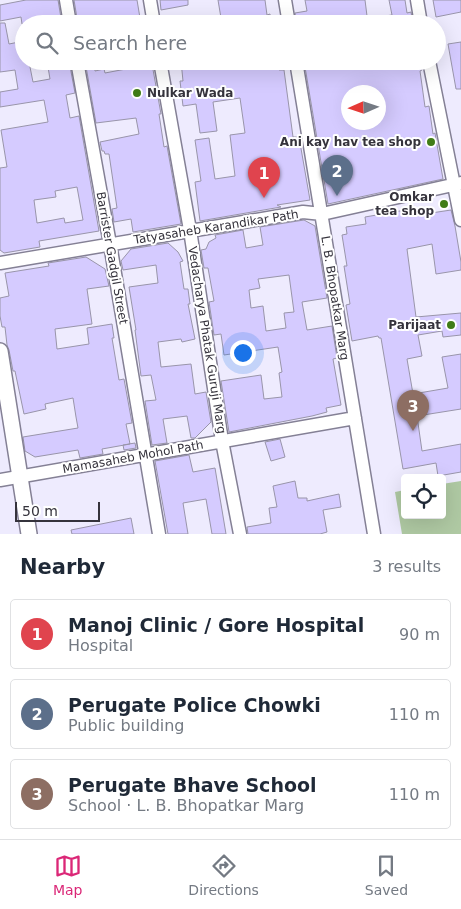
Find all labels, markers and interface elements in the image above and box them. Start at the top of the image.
search box [15,15,446,70]
icon: search [33,29,61,57]
text: Search here [73,32,187,54]
north arrow [341,85,386,130]
place label: Nulkar Wada [147,86,233,100]
marker: Nulkar Wada [131,87,143,99]
place label: Ani kay hav tea shop [280,135,421,149]
marker: Ani kay hav tea shop [425,136,437,148]
pin: 2 [321,155,353,196]
pin: 1 [248,157,280,198]
place label: Omkar tea shop [375,190,434,218]
street label: Barrister Gadgil Street [93,191,131,326]
marker: Omkar tea shop [438,198,450,210]
street label: Tatyasaheb Karandikar Path [131,207,300,247]
street label: L. B. Bhopatkar Marg [318,235,352,361]
street label: Vedacharya Phatak Guruji Marg [185,245,229,435]
place label: Parijaat [388,318,441,332]
marker: Parijaat [445,319,457,331]
your location [230,340,256,366]
pin: 3 [397,390,429,431]
street label: Mamasaheb Mohol Path [61,438,205,476]
map controls [401,474,446,519]
button: locate [401,474,446,519]
scale bar [15,499,100,522]
text: 50 m [22,503,58,519]
text: Nearby [20,555,105,579]
text: 3 results [372,557,441,576]
text: Manoj Clinic / Gore Hospital [68,614,364,636]
text: 1 [31,625,43,644]
text: 90 m [399,625,440,644]
text: Hospital [68,636,133,655]
text: Perugate Police Chowki [68,694,321,716]
text: 2 [31,705,43,724]
text: 110 m [389,705,440,724]
text: Public building [68,716,185,735]
text: Perugate Bhave School [68,774,317,796]
text: 3 [31,785,43,804]
text: 110 m [389,785,440,804]
text: School · L. B. Bhopatkar Marg [68,796,304,815]
tab: Map [53,852,82,898]
tab: Directions [188,852,259,898]
tab: Saved [365,852,408,898]

